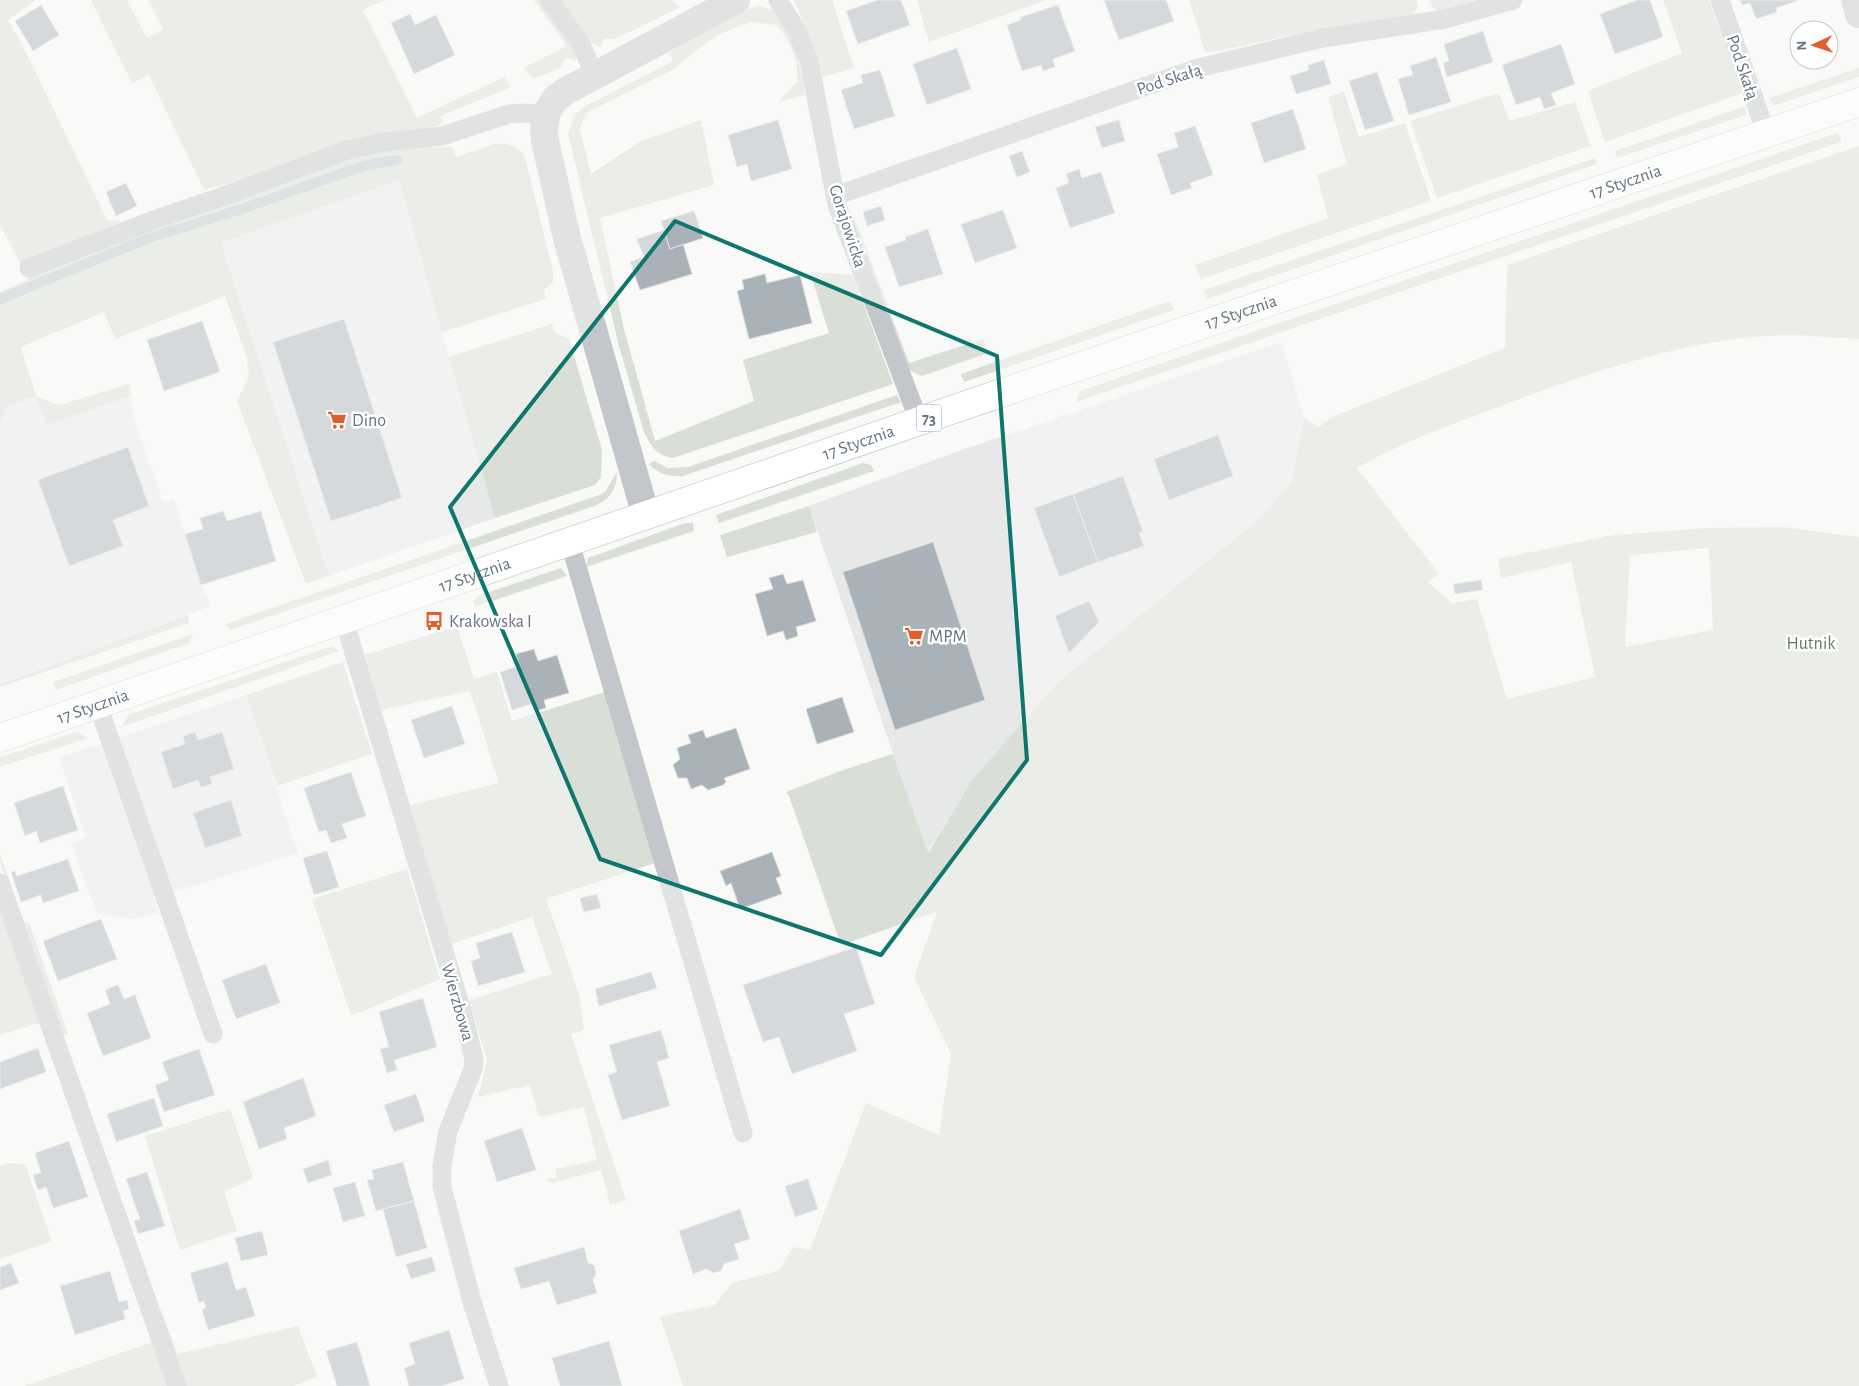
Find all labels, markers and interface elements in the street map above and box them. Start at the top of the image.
north arrow [1789,20,1839,70]
street label: Pod Skałą [1723,33,1762,103]
text: N [1795,40,1809,51]
street label: Pod Skałą [1135,61,1205,99]
street label: 17 Stycznia [1587,162,1664,203]
street label: Gorajowicka [825,183,869,270]
street label: 17 Stycznia [1203,292,1279,333]
road number: 73 [916,404,942,432]
supermarket icon: Dino [326,409,348,431]
place label: Dino [352,412,386,430]
street label: 17 Stycznia [820,422,897,464]
street label: 17 Stycznia [437,555,513,596]
bus stop icon: Krakowska I [423,610,445,632]
place label: Krakowska I [449,613,532,631]
supermarket icon: MPM [903,625,925,647]
place label: MPM [929,628,967,646]
park label: Hutnik [1787,635,1836,653]
street label: 17 Stycznia [55,686,131,728]
street label: Wierzbowa [437,961,477,1043]

